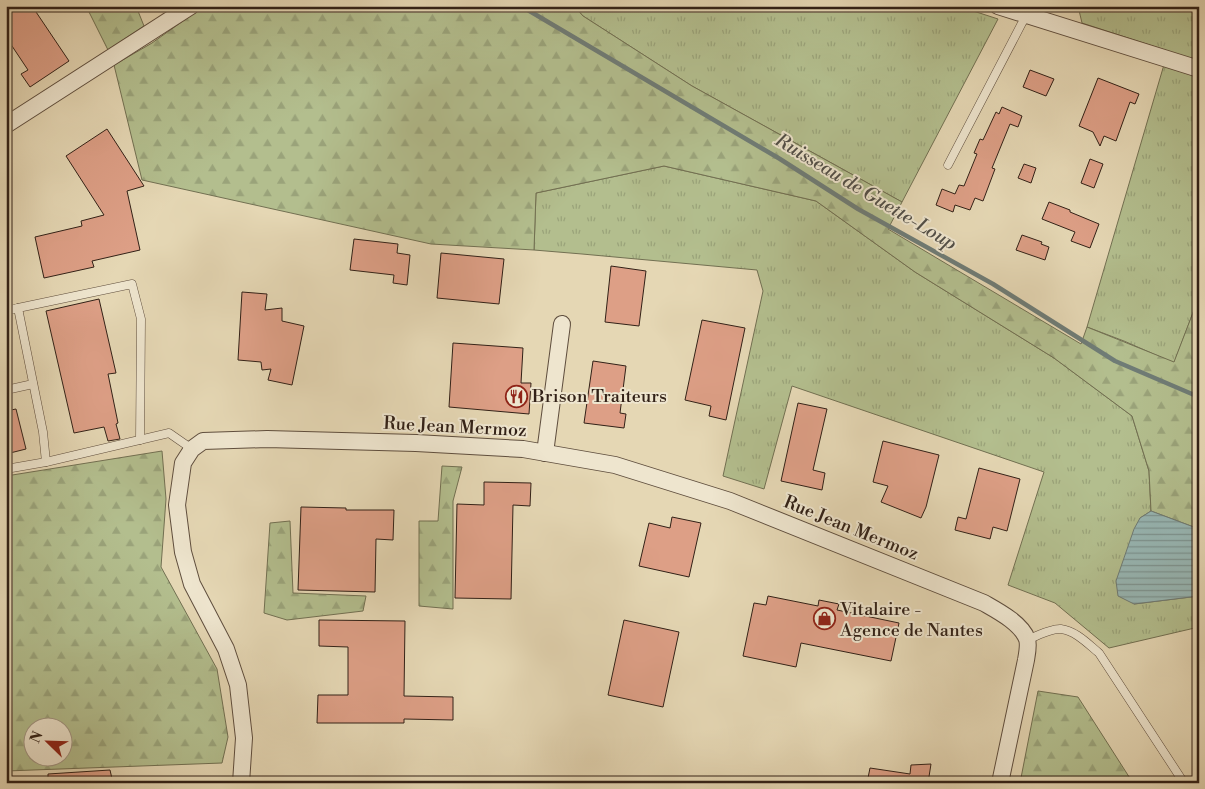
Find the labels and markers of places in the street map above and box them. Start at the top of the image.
restaurant icon: Brison Traiteurs [504,384,528,408]
place label: Brison Traiteurs [531,385,667,408]
place label: Vitalaire - Agence de Nantes [839,598,983,642]
shop icon: Vitalaire - Agence de Nantes [812,607,836,631]

